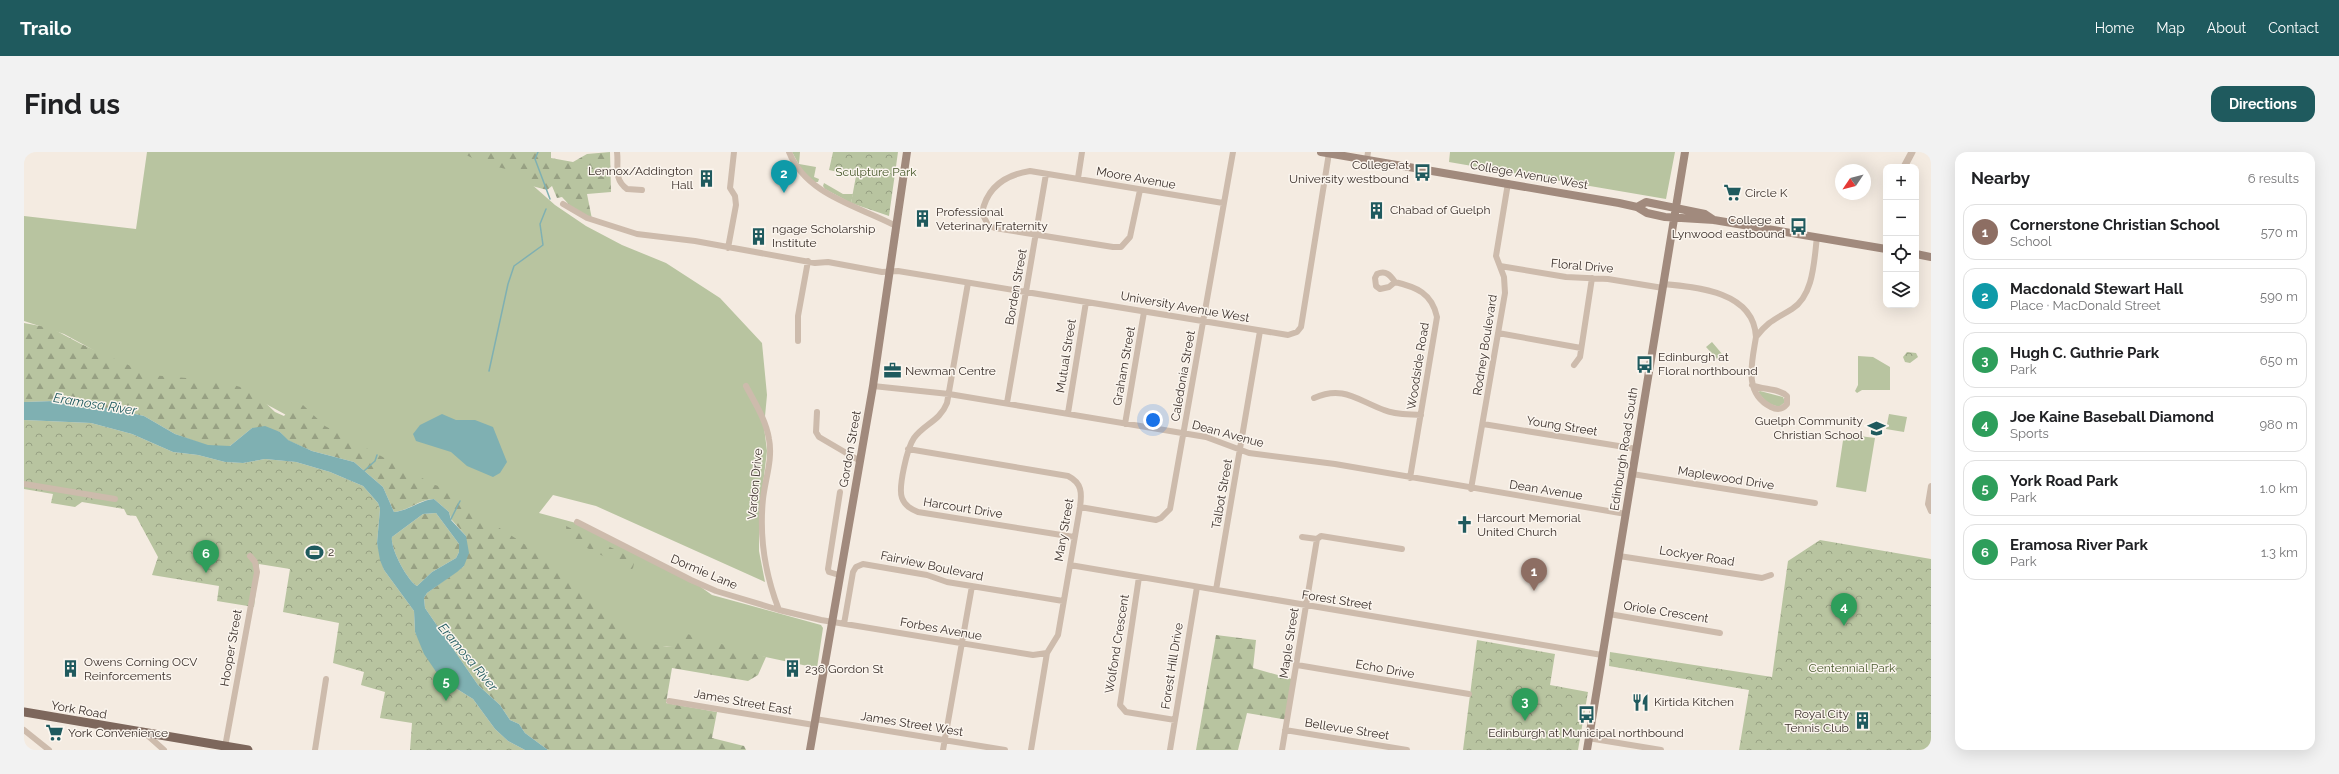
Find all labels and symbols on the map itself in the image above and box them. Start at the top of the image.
place label: College at University westbound [1289,158,1409,186]
street label: College Avenue West [1469,158,1589,192]
pin: 2 [771,160,797,193]
bus stop icon: College at University westbound [1412,162,1432,182]
place label: Lennox/Addington Hall [588,164,694,192]
street label: Moore Avenue [1095,164,1177,192]
north arrow [1835,164,1871,200]
park label: Sculpture Park [835,165,917,179]
building icon: Lennox/Addington Hall [696,168,716,188]
supermarket icon: Circle K [1722,183,1742,203]
place label: Circle K [1745,186,1788,200]
building icon: Chabad of Guelph [1367,200,1387,220]
place label: Chabad of Guelph [1390,203,1490,217]
place label: Professional Veterinary Fraternity [936,205,1048,233]
building icon: Professional Veterinary Fraternity [913,209,933,229]
place label: College at Lynwood eastbound [1672,213,1785,241]
bus stop icon: College at Lynwood eastbound [1788,217,1808,237]
place label: ngage Scholarship Institute [772,222,875,250]
building icon: ngage Scholarship Institute [749,226,769,246]
street label: Borden Street [1002,248,1030,326]
street label: Floral Drive [1550,256,1614,276]
street label: University Avenue West [1119,289,1251,325]
street label: Rodney Boulevard [1470,294,1500,396]
street label: Mutual Street [1053,318,1079,394]
street label: Woodside Road [1404,321,1432,411]
street label: Graham Street [1110,325,1138,407]
street label: Caledonia Street [1168,329,1198,423]
place label: Edinburgh at Floral northbound [1658,350,1758,378]
bus stop icon: Edinburgh at Floral northbound [1635,354,1655,374]
office icon: Newman Centre [882,361,902,381]
place label: Newman Centre [905,364,996,378]
street label: Edinburgh Road South [1607,386,1641,512]
water label: Eramosa River [52,390,138,418]
street label: Gordon Street [836,410,864,488]
your location [1143,410,1163,430]
street label: Young Street [1525,413,1599,439]
place label: Guelph Community Christian School [1755,414,1864,442]
street label: Dean Avenue [1190,418,1266,450]
school or university icon: Guelph Community Christian School [1866,418,1886,438]
street label: Vardon Drive [745,448,765,520]
street label: Talbot Street [1209,458,1235,530]
street label: Maplewood Drive [1677,463,1775,493]
street label: Dean Avenue [1508,477,1584,503]
street label: Harcourt Drive [922,495,1004,521]
street label: Mary Street [1052,497,1076,563]
place label: Harcourt Memorial United Church [1477,511,1581,539]
church icon: Harcourt Memorial United Church [1454,515,1474,535]
pin: 6 [193,540,219,573]
sports icon: 2 [305,542,325,562]
street label: Lockyer Road [1658,543,1736,569]
place label: 2 [328,545,334,559]
street label: Fairview Boulevard [879,548,985,584]
street label: Dormie Lane [668,552,740,592]
pin: 1 [1521,558,1547,591]
street label: Forest Street [1301,588,1373,612]
street label: Wolfond Crescent [1102,593,1132,695]
pin: 4 [1831,593,1857,626]
street label: Oriole Crescent [1622,598,1710,626]
street label: Maple Street [1277,607,1301,679]
street label: Hooper Street [217,609,245,687]
street label: Forbes Avenue [899,615,983,643]
water label: Eramosa River [435,620,501,694]
street label: Forest Hill Drive [1158,622,1186,710]
place label: Owens Corning OCV Reinforcements [84,655,197,683]
street label: Echo Drive [1354,657,1416,681]
building icon: Owens Corning OCV Reinforcements [61,659,81,679]
building icon: 236 Gordon St [782,659,802,679]
park label: Centennial Park [1809,661,1896,675]
place label: 236 Gordon St [805,662,884,676]
pin: 5 [433,668,459,701]
street label: James Street East [693,687,793,717]
pin: 3 [1512,688,1538,721]
restaurant icon: Kirtida Kitchen [1631,692,1651,712]
place label: Kirtida Kitchen [1654,695,1734,709]
street label: York Road [50,698,108,722]
bus stop icon: Edinburgh at Municipal northbound [1576,704,1596,724]
place label: Royal City Tennis Club [1784,707,1849,735]
street label: James Street West [860,709,964,739]
building icon: Royal City Tennis Club [1852,711,1872,731]
street label: Bellevue Street [1304,715,1390,743]
supermarket icon: York Convenience [45,723,65,743]
place label: York Convenience [68,726,168,740]
place label: Edinburgh at Municipal northbound [1488,726,1684,740]

